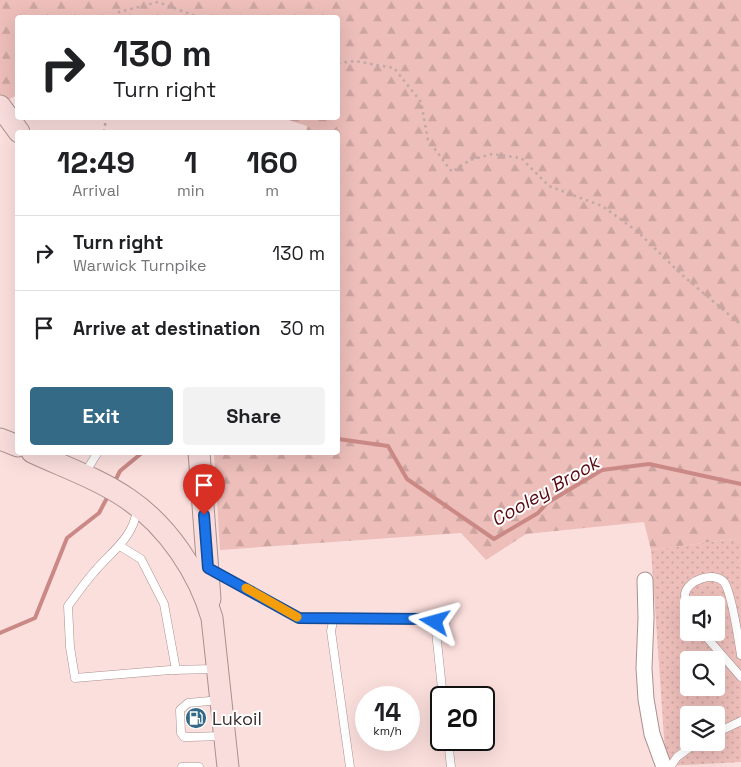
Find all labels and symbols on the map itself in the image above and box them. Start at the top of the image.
water label: Cooley Brook [486,448,606,532]
pin [183,464,225,515]
position arrow [408,595,460,647]
speed limit sign: 20 [430,686,495,751]
fuel station icon: Lukoil [184,706,208,730]
place label: Lukoil [212,707,262,730]

